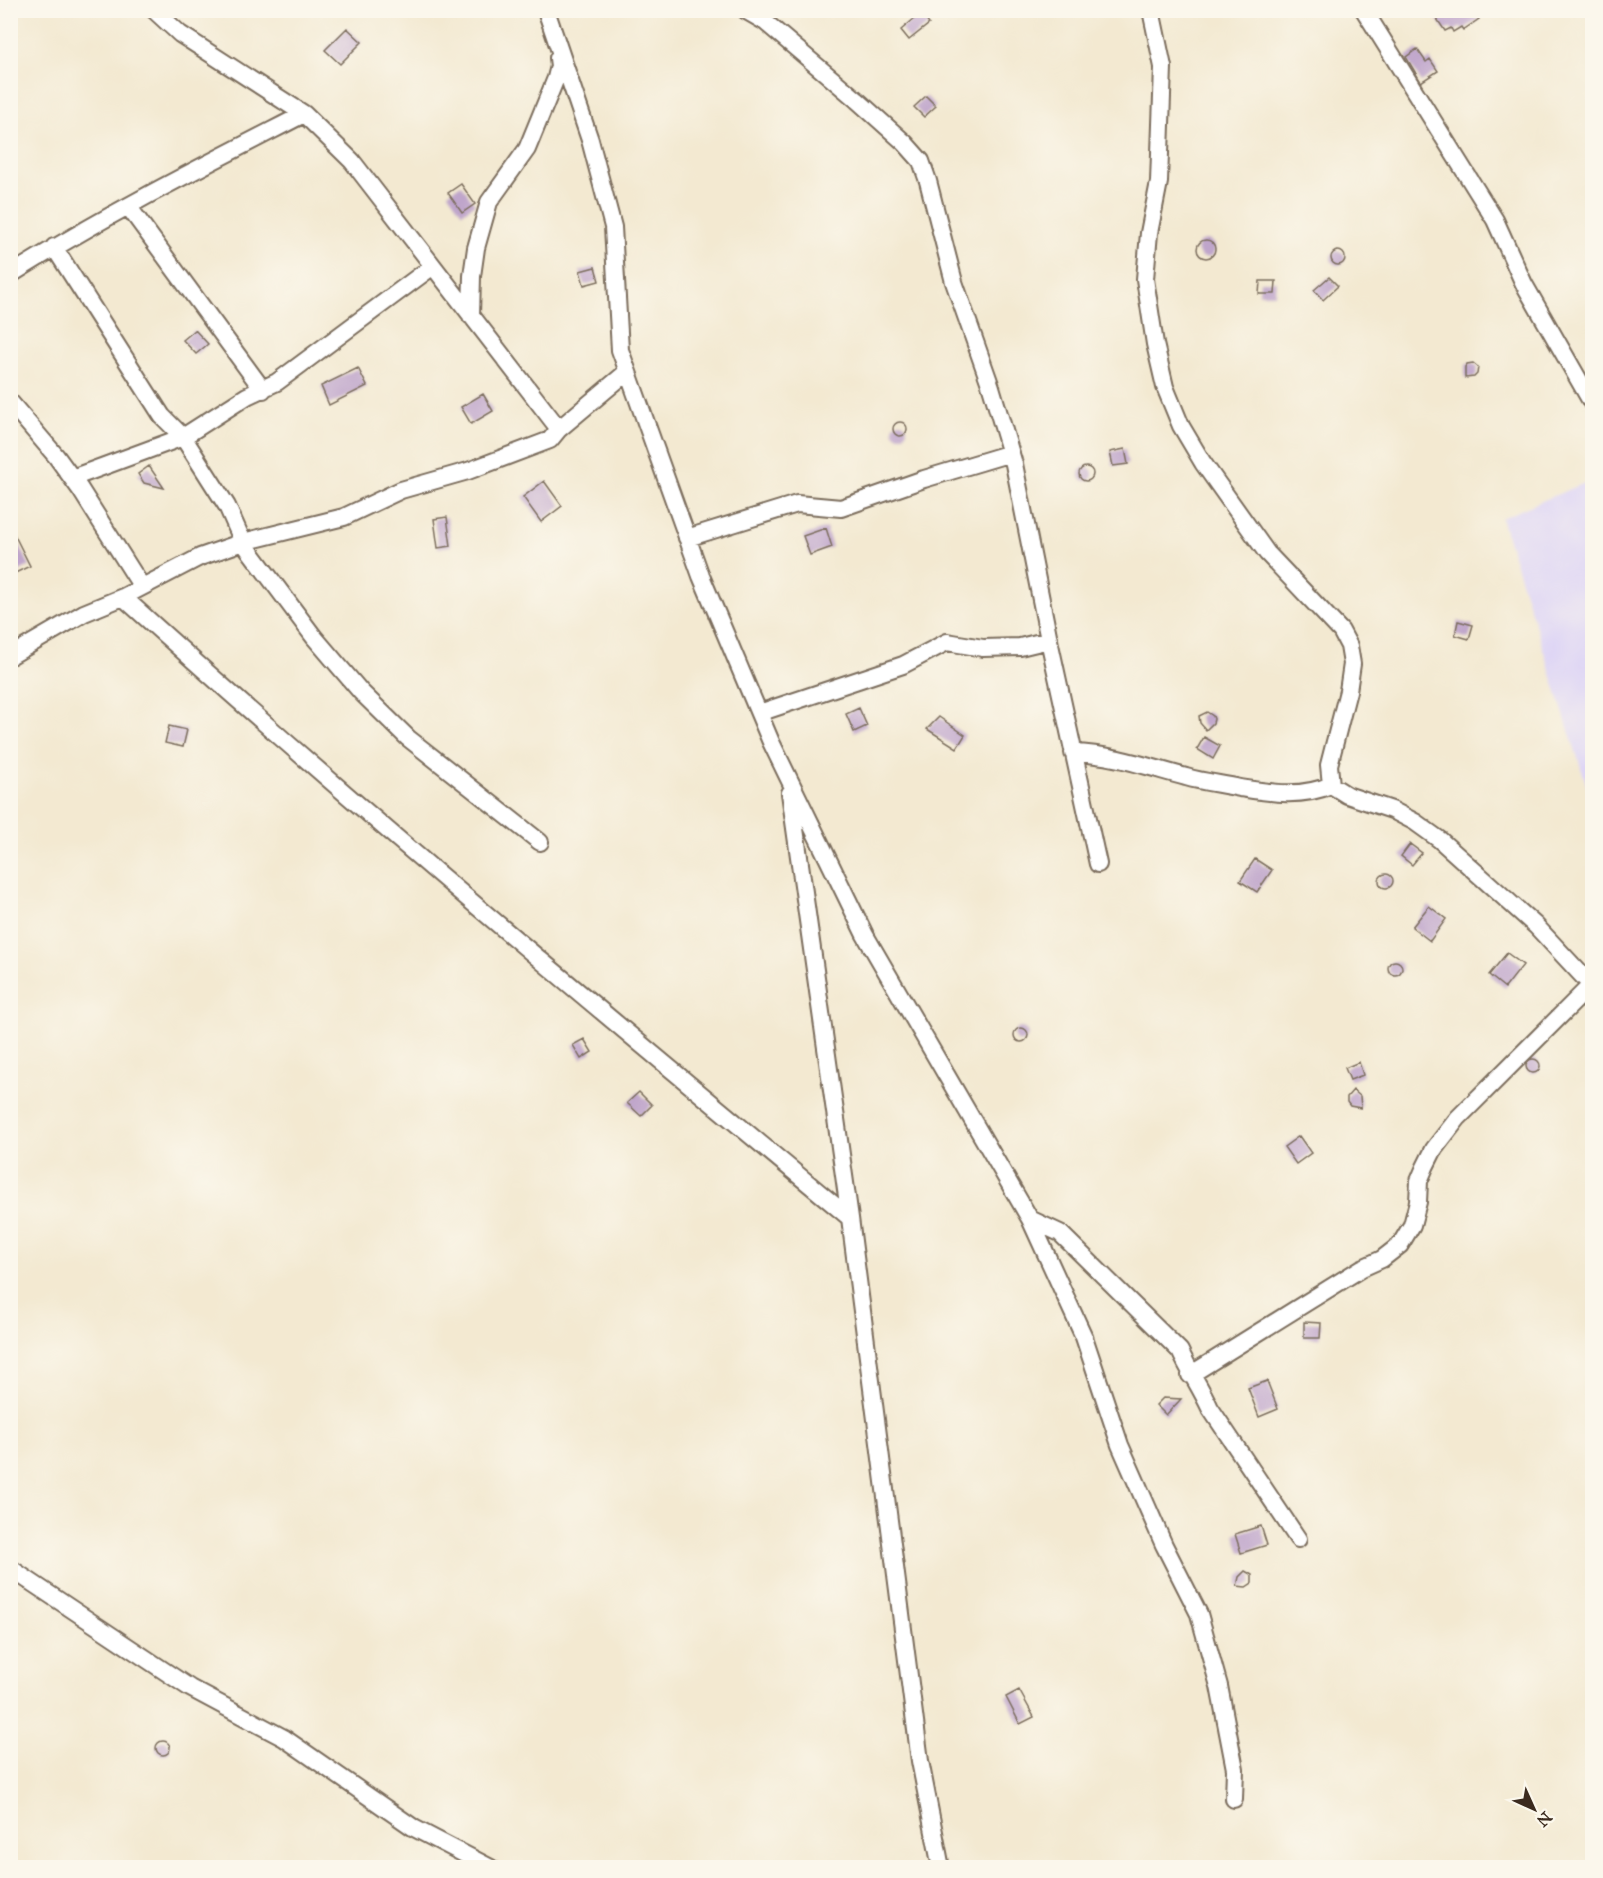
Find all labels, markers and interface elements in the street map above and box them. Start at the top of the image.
north arrow [1504,1779,1564,1839]
text: N [1532,1808,1556,1831]

